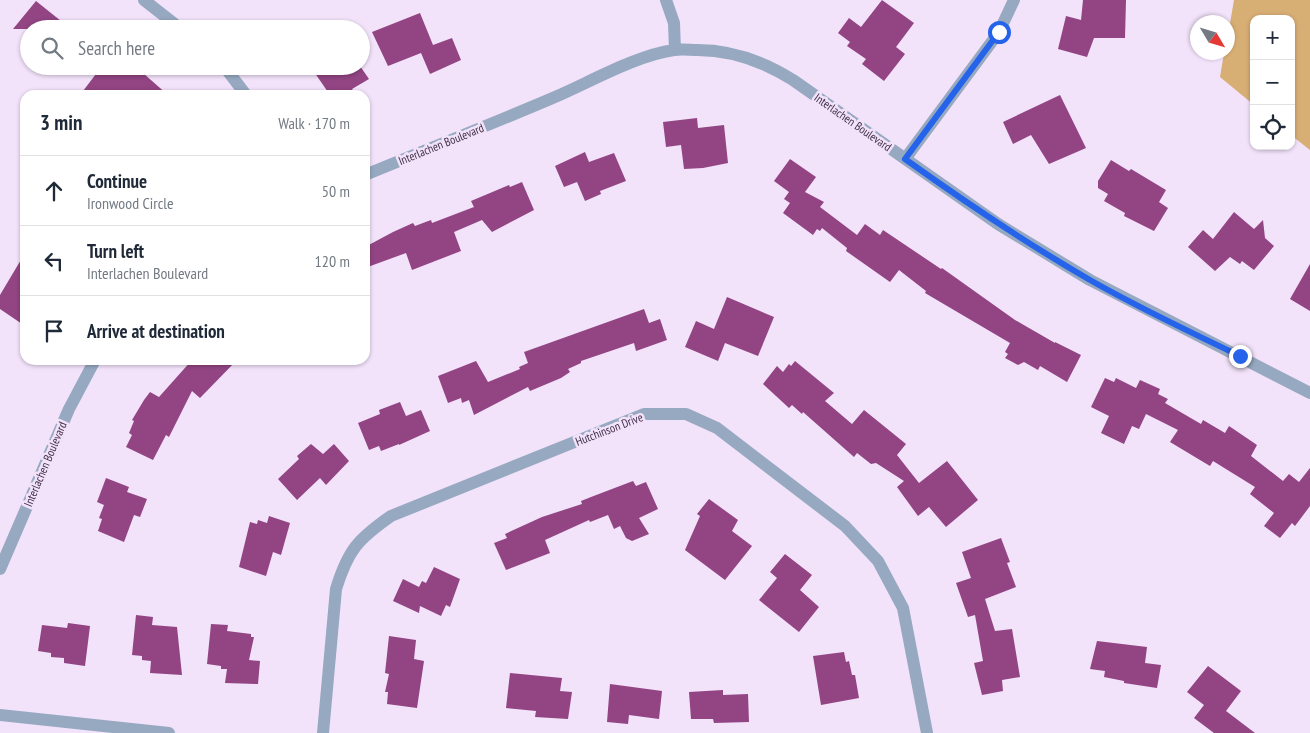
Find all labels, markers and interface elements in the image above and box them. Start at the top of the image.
north arrow [1190,15,1235,60]
map controls [1250,15,1295,150]
button: + [1250,15,1295,60]
search box [20,20,370,75]
route start [988,21,1011,44]
icon: search [38,34,66,62]
text: Search here [78,36,155,60]
button: − [1250,60,1295,105]
street label: Interlachen Boulevard [811,90,895,154]
button: locate [1250,105,1295,150]
text: 3 min [40,109,82,136]
text: Walk · 170 m [278,113,350,133]
street label: Interlachen Boulevard [396,120,486,168]
text: Continue [87,169,147,193]
icon: ahead [40,177,68,205]
text: 50 m [322,181,350,201]
text: Ironwood Circle [87,193,174,213]
text: Turn left [87,239,144,263]
icon: left [40,247,68,275]
text: 120 m [315,251,350,271]
text: Interlachen Boulevard [87,263,208,283]
icon: arrive [40,317,68,345]
text: Arrive at destination [87,319,225,343]
route end [1229,345,1252,368]
street label: Hutchinson Drive [573,409,645,449]
street label: Interlachen Boulevard [20,419,70,509]

